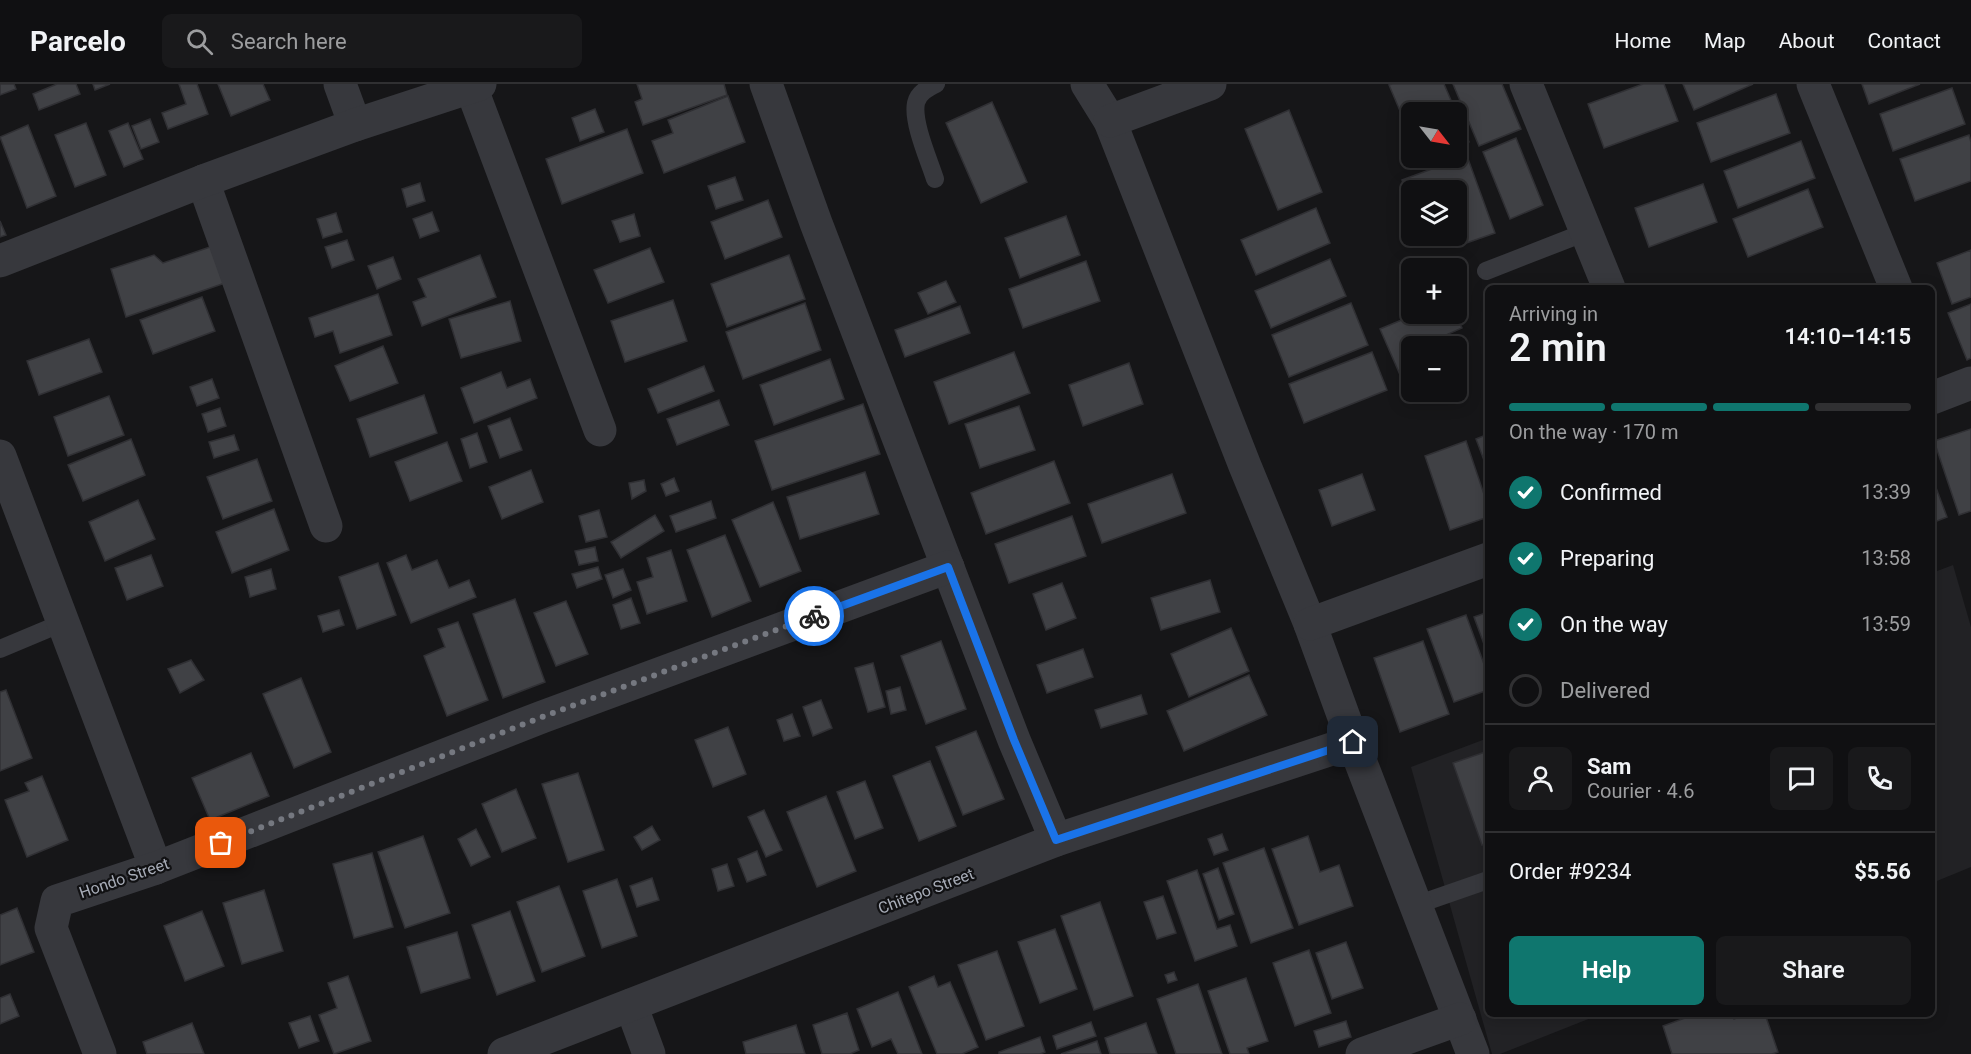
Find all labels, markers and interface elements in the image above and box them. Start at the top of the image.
search box [162,14,582,68]
text: Parcelo [30,25,126,58]
icon: search [183,25,216,58]
text: Search here [231,29,347,54]
text: Home [1615,29,1671,53]
text: Map [1704,29,1746,53]
text: About [1779,29,1835,53]
text: Contact [1868,29,1941,53]
north arrow [1401,102,1467,168]
map controls [1401,102,1467,402]
button: layers [1401,180,1467,246]
button: + [1401,258,1467,324]
text: Arriving in [1509,302,1598,326]
text: 14:10–14:15 [1784,324,1911,349]
text: 2 min [1509,325,1607,371]
button: − [1401,336,1467,402]
text: On the way · 170 m [1509,420,1678,444]
icon: check [1509,476,1542,509]
text: Confirmed [1560,480,1662,505]
text: 13:39 [1861,480,1911,504]
icon: check [1509,542,1542,575]
text: Preparing [1560,546,1654,571]
text: 13:58 [1861,546,1911,570]
courier [784,586,844,646]
icon: bike [798,600,831,633]
icon: check [1509,608,1542,641]
text: On the way [1560,612,1668,637]
text: 13:59 [1861,612,1911,636]
text: Delivered [1560,678,1650,703]
pin [1327,716,1378,767]
icon: home [1336,725,1369,758]
button: person [1509,747,1572,810]
button: chat [1770,747,1833,810]
button: phone [1848,747,1911,810]
text: Sam [1587,754,1631,779]
text: Courier · 4.6 [1587,779,1694,803]
pin [195,817,246,868]
icon: bag [204,826,237,859]
street label: Hondo Street [77,854,171,902]
text: Order #9234 [1509,859,1631,884]
text: $5.56 [1854,859,1911,884]
street label: Chitepo Street [875,864,977,918]
button: Help [1509,936,1704,1005]
button: Share [1716,936,1911,1005]

